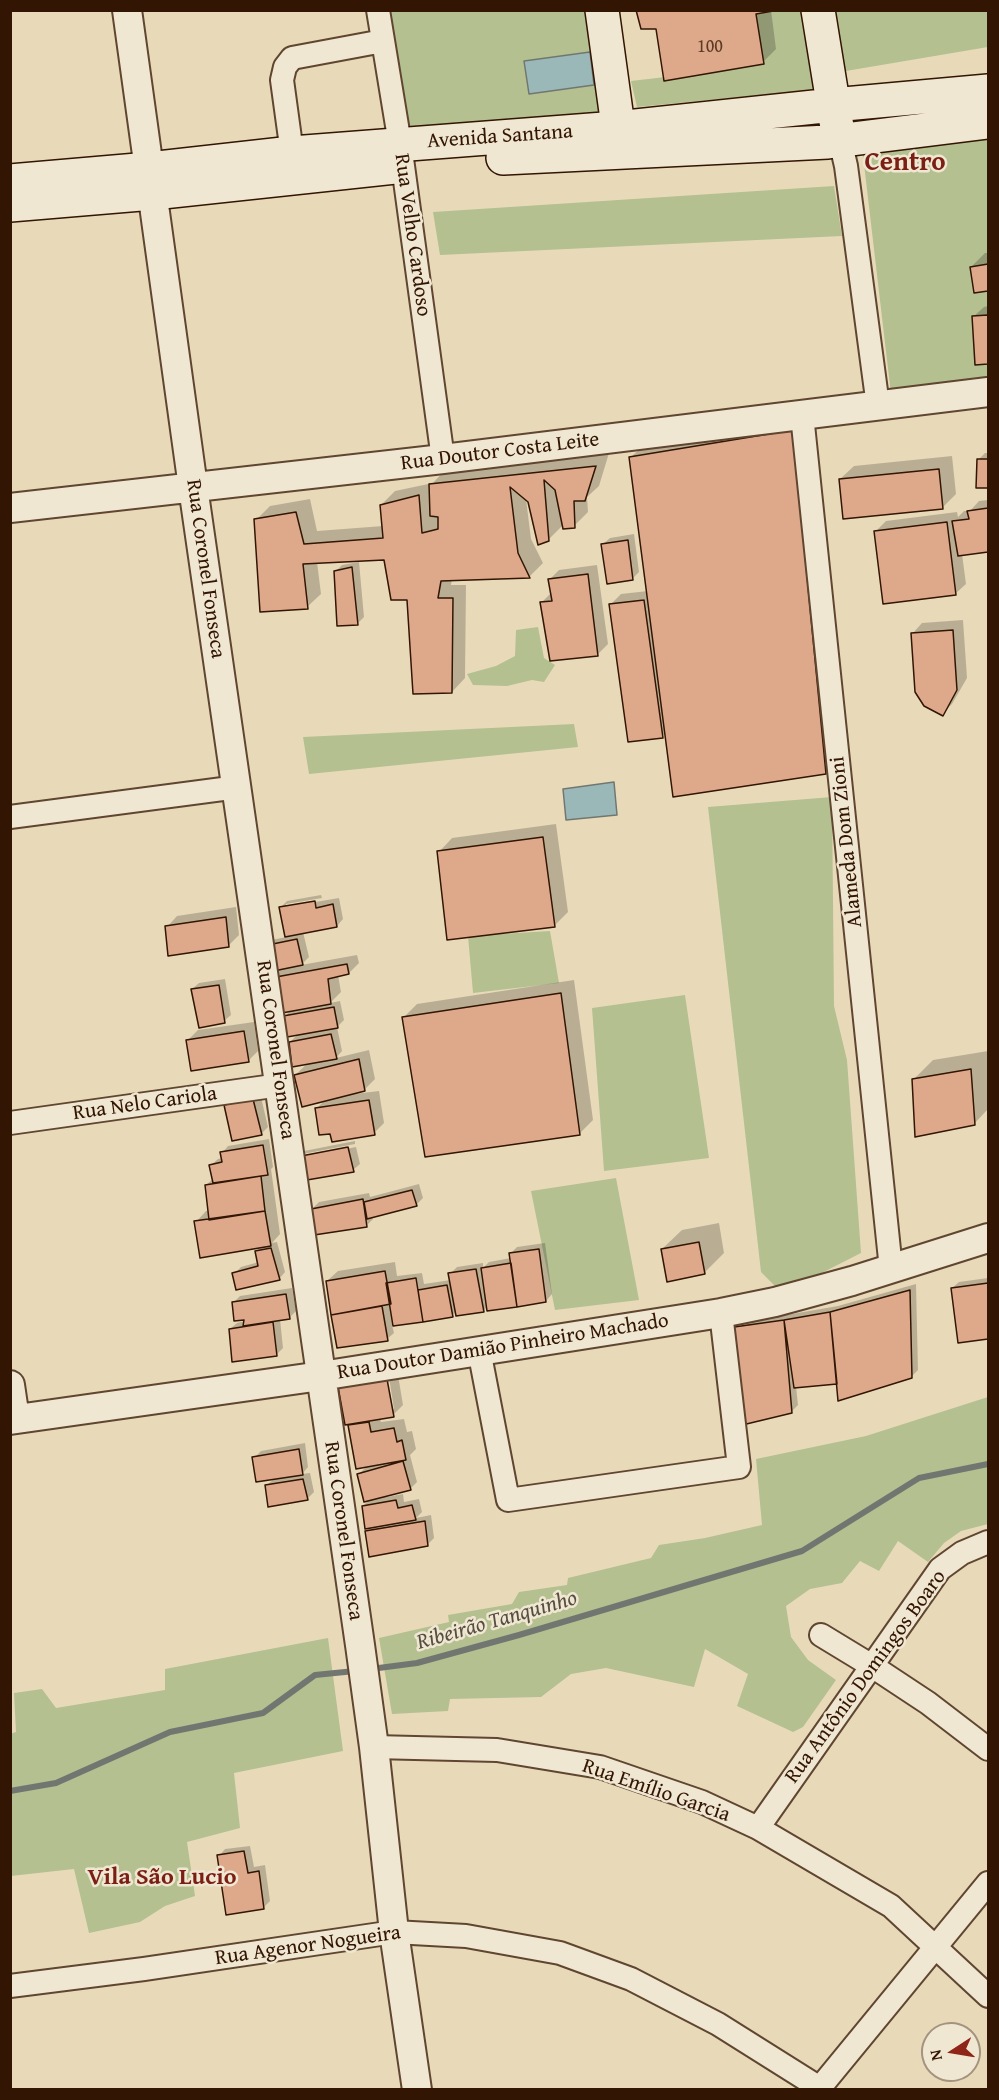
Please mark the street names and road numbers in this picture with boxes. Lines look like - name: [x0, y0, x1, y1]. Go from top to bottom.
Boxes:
- street label: Avenida Santana: [426, 119, 574, 155]
- street label: Rua Velho Cardoso: [388, 152, 436, 318]
- street label: Rua Doutor Costa Leite: [399, 427, 601, 477]
- street label: Rua Coronel Fonseca: [180, 478, 230, 660]
- street label: Alameda Dom Zioni: [825, 755, 869, 929]
- street label: Rua Coronel Fonseca: [250, 959, 300, 1141]
- street label: Rua Nelo Cariola: [71, 1081, 219, 1127]
- street label: Rua Doutor Damião Pinheiro Machado: [335, 1308, 671, 1386]
- street label: Rua Coronel Fonseca: [318, 1440, 368, 1622]
- street label: Rua Antônio Domingos Boaro: [780, 1565, 952, 1789]
- street label: Rua Emílio Garcia: [579, 1754, 733, 1828]
- street label: Rua Agenor Nogueira: [214, 1920, 402, 1972]

